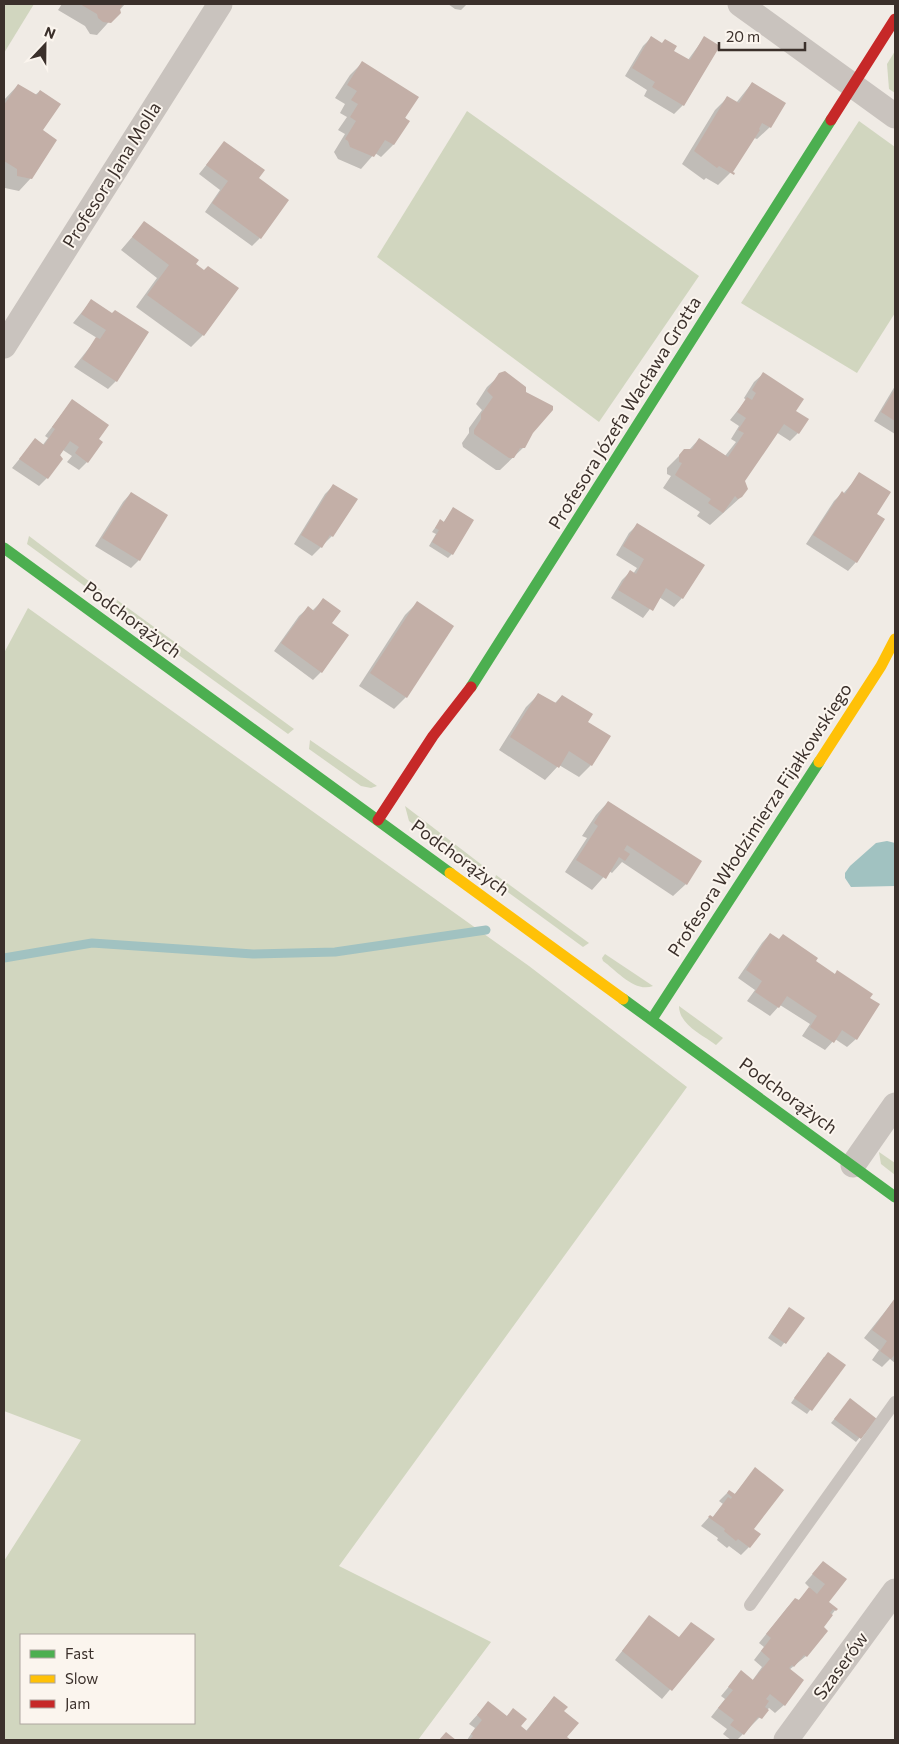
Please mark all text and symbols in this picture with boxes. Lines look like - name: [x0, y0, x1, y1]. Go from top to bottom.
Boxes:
- north arrow: [20, 20, 70, 70]
- scale bar: [719, 20, 805, 52]
- text: N: [42, 23, 58, 42]
- text: 20 m: [726, 27, 760, 45]
- street label: Profesora Jana Molla: [57, 97, 165, 252]
- street label: Profesora Józefa Wacława Grotta: [543, 292, 705, 533]
- street label: Podchorążych: [79, 576, 186, 662]
- street label: Profesora Włodzimierza Fijałkowskiego: [662, 679, 856, 960]
- street label: Podchorążych: [407, 814, 514, 900]
- street label: Podchorążych: [735, 1052, 842, 1138]
- street label: Szaserów: [808, 1627, 872, 1704]
- legend: [20, 1634, 195, 1724]
- text: Fast: [65, 1644, 94, 1662]
- text: Slow: [65, 1669, 98, 1687]
- text: Jam: [65, 1694, 90, 1712]

